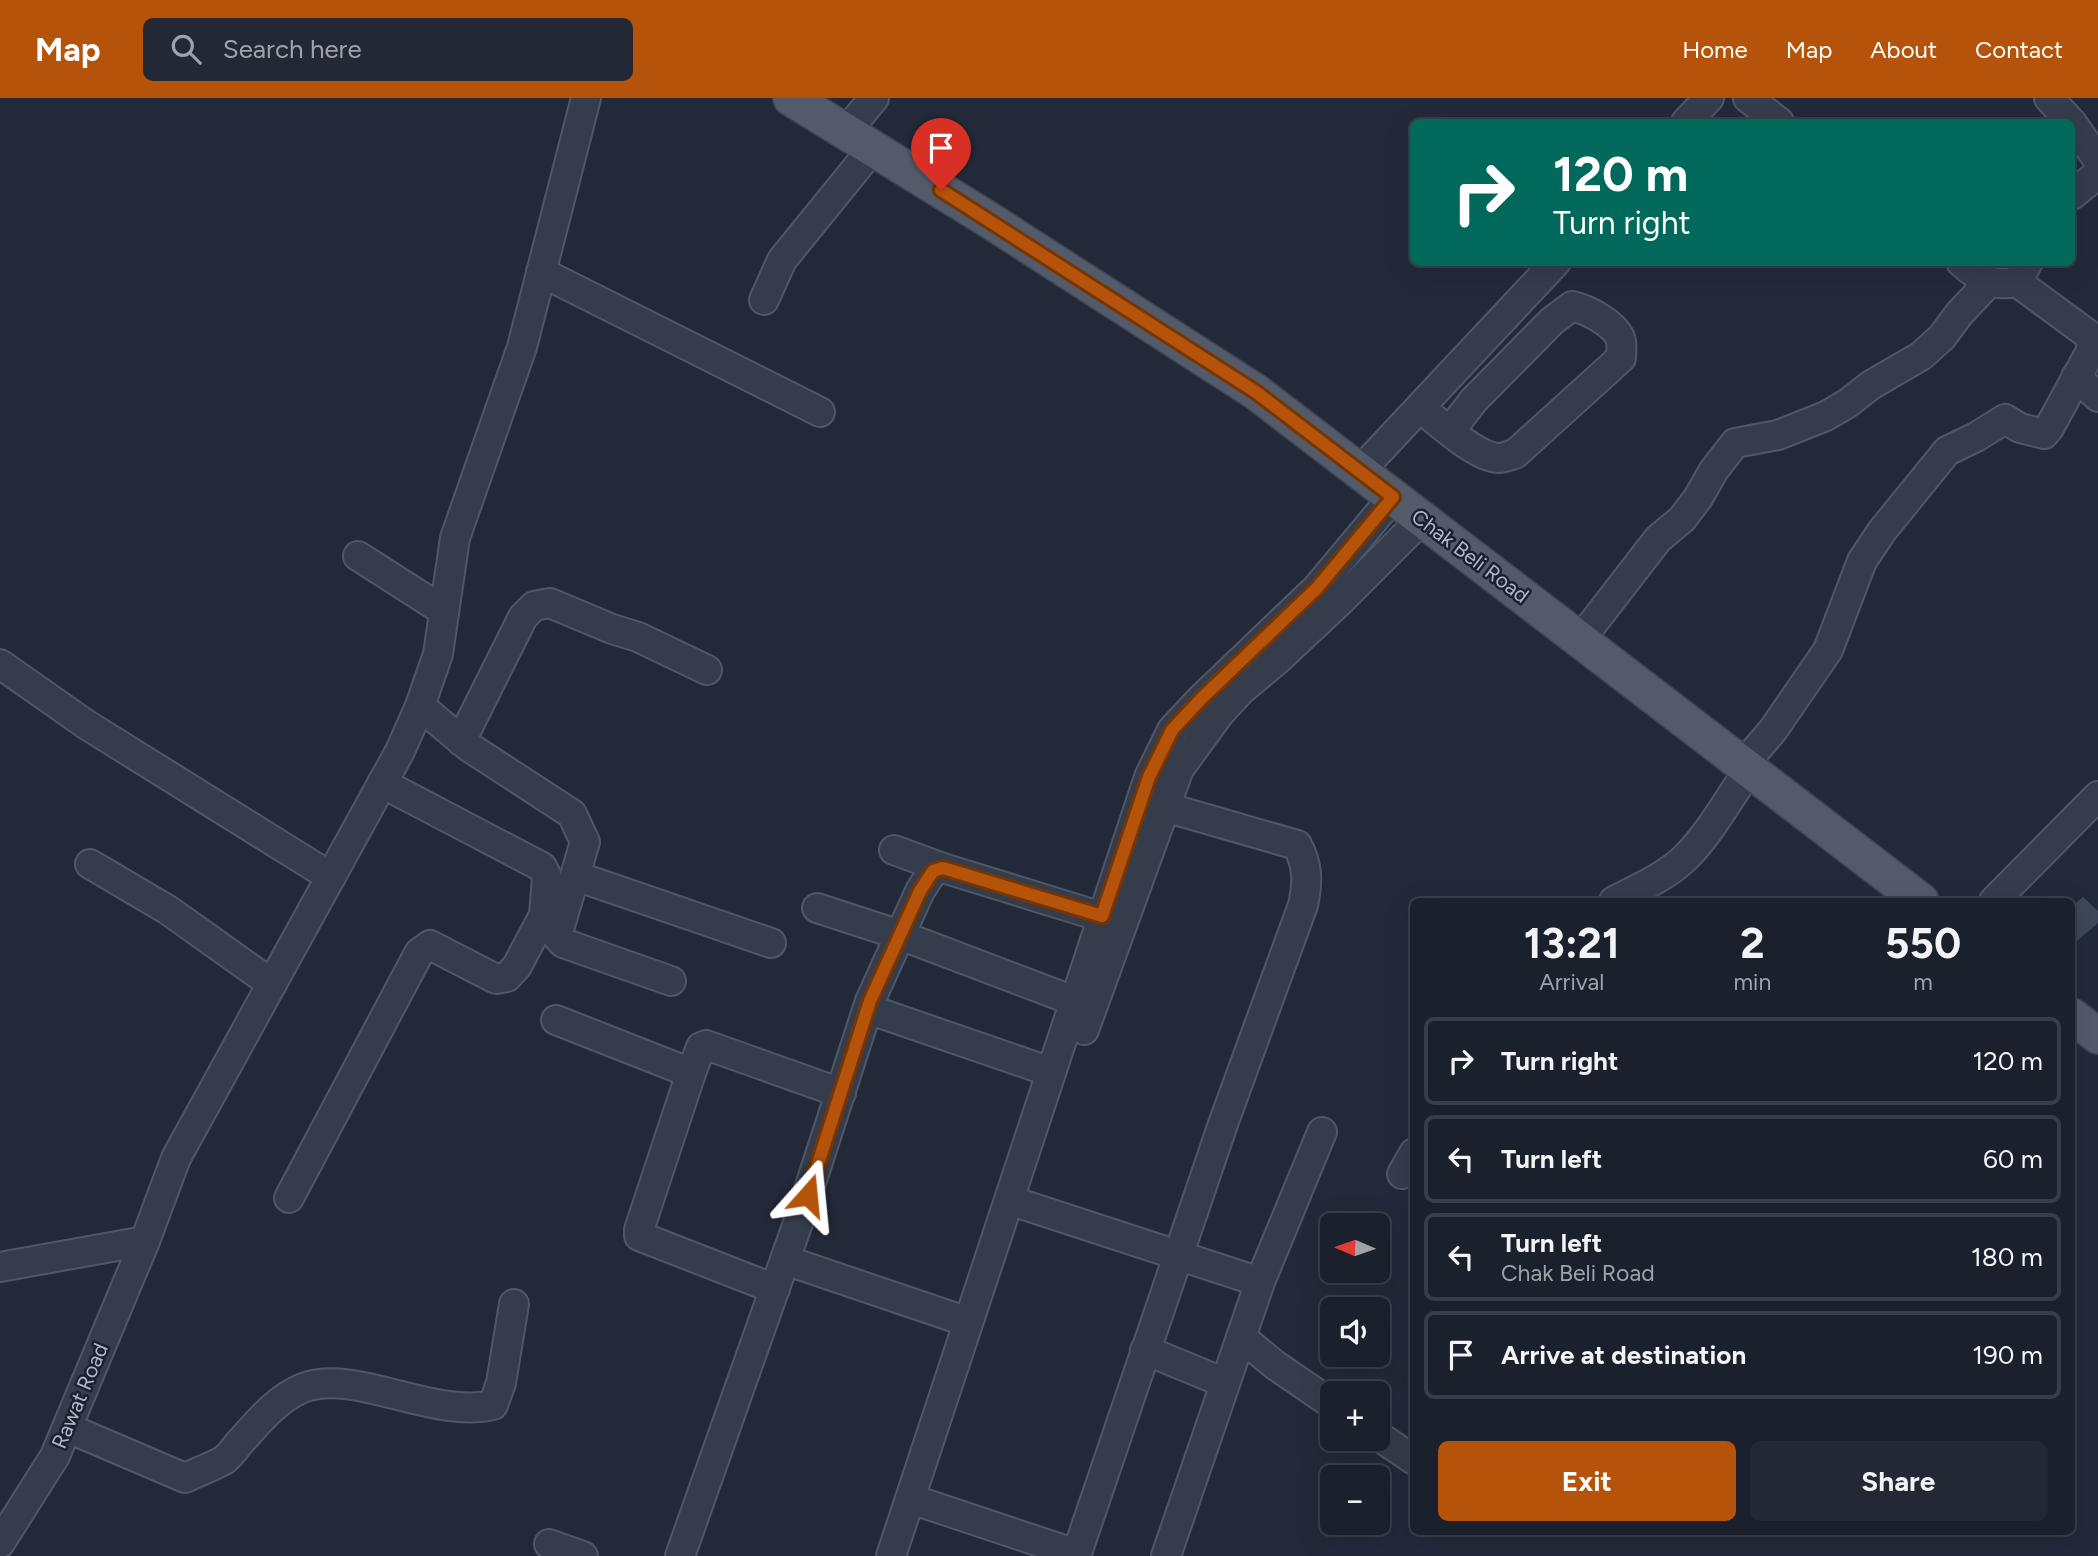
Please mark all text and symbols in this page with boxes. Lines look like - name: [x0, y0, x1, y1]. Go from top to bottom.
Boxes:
- search box: [143, 18, 633, 81]
- text: Map: [35, 30, 101, 69]
- icon: search: [167, 30, 205, 68]
- text: Search here: [223, 33, 362, 65]
- text: Home: [1682, 35, 1748, 64]
- text: Map: [1786, 35, 1832, 64]
- text: About: [1870, 35, 1937, 64]
- text: Contact: [1975, 35, 2063, 64]
- pin: [911, 118, 971, 190]
- icon: arrive: [922, 129, 960, 167]
- text: 120 m: [1553, 144, 1688, 203]
- icon: right: [1438, 147, 1529, 238]
- text: Turn right: [1553, 204, 1691, 242]
- street label: Chak Beli Road: [1407, 503, 1534, 608]
- text: 13:21: [1524, 918, 1620, 969]
- text: 2: [1740, 918, 1765, 969]
- text: 550: [1885, 918, 1961, 969]
- text: Arrival: [1539, 968, 1604, 996]
- text: min: [1733, 968, 1771, 996]
- text: m: [1913, 968, 1933, 996]
- icon: right: [1442, 1042, 1480, 1080]
- text: Turn right: [1501, 1045, 1618, 1077]
- text: 120 m: [1973, 1045, 2043, 1077]
- icon: left: [1442, 1140, 1480, 1178]
- text: Turn left: [1501, 1143, 1602, 1175]
- text: 60 m: [1983, 1143, 2043, 1175]
- position arrow: [771, 1158, 845, 1232]
- north arrow: [1320, 1213, 1390, 1283]
- map controls: [1320, 1213, 1390, 1535]
- text: Turn left: [1501, 1227, 1602, 1259]
- icon: left: [1442, 1238, 1480, 1276]
- text: 180 m: [1971, 1241, 2043, 1273]
- text: Chak Beli Road: [1501, 1259, 1655, 1287]
- button: sound: [1320, 1297, 1390, 1367]
- icon: arrive: [1442, 1336, 1480, 1374]
- street label: Rawat Road: [46, 1339, 113, 1452]
- text: Arrive at destination: [1501, 1339, 1746, 1371]
- text: 190 m: [1972, 1339, 2043, 1371]
- button: +: [1320, 1381, 1390, 1451]
- button: Exit: [1438, 1441, 1736, 1521]
- button: Share: [1750, 1441, 2047, 1521]
- button: −: [1320, 1465, 1390, 1535]

